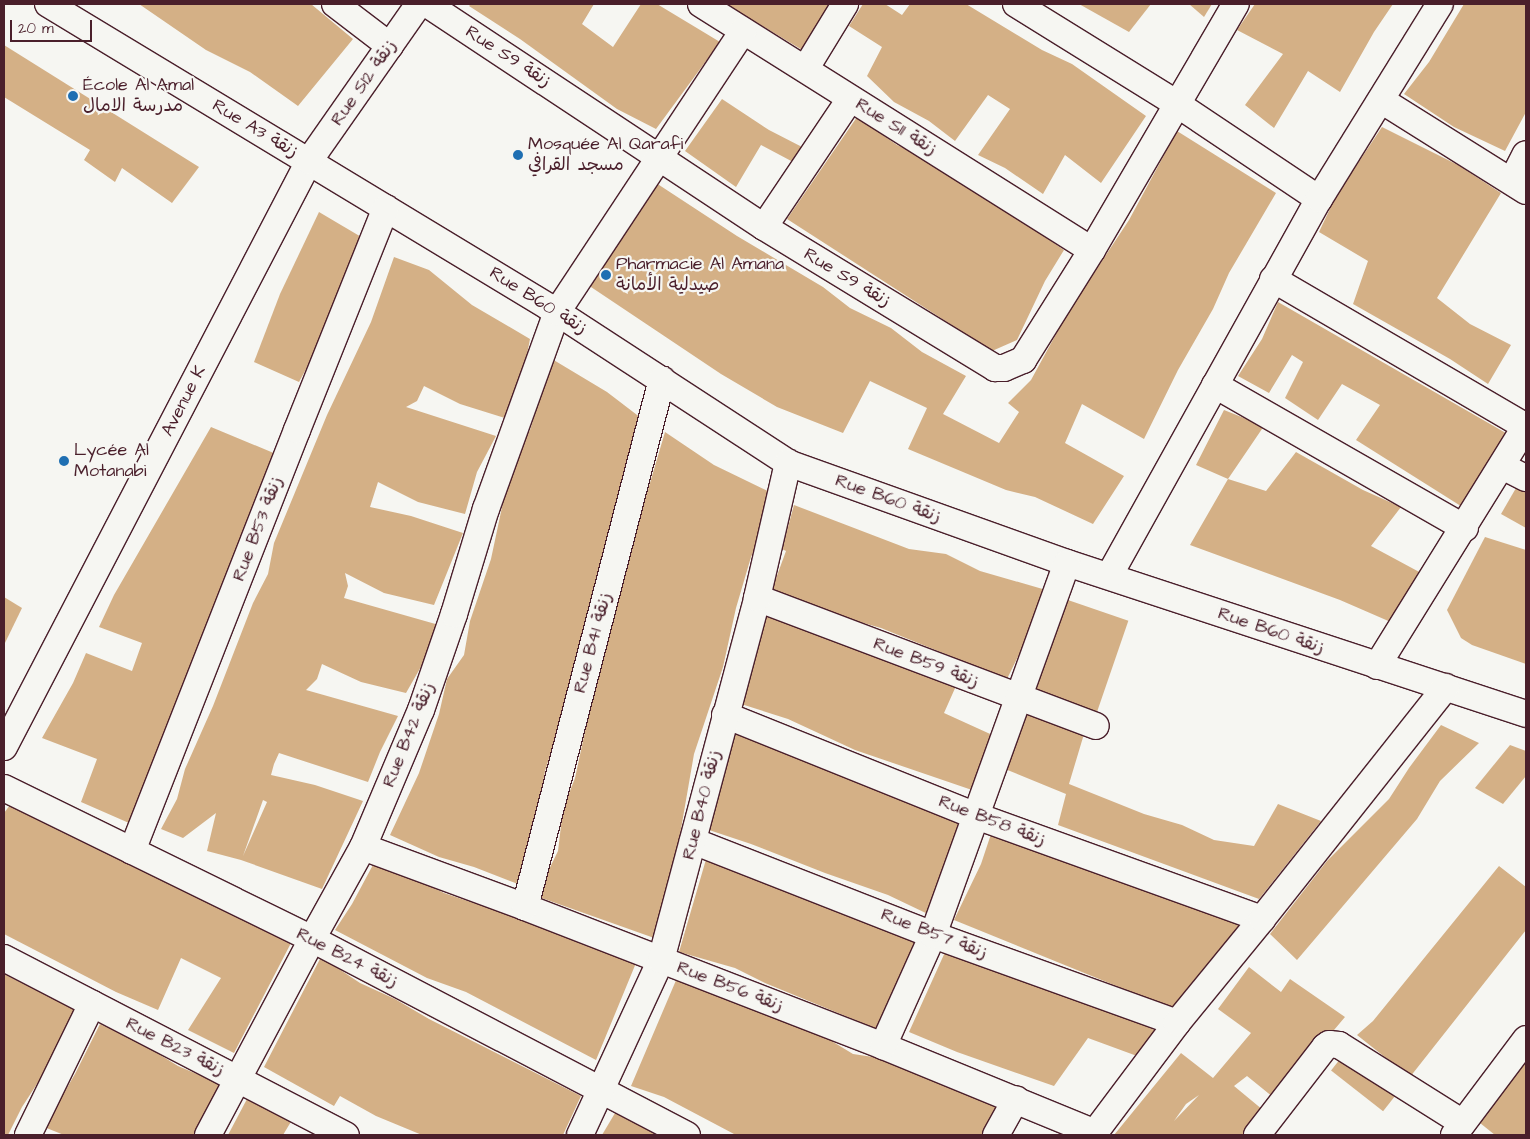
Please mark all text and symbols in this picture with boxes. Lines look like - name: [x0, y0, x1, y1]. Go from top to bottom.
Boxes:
- scale bar: [12, 10, 95, 42]
- text: 20 m: [18, 18, 54, 39]
- street label: Rue S9 زنقة: [461, 21, 555, 93]
- street label: Rue S12 زنقة: [327, 36, 401, 130]
- place label: École Al Amal مدرسة الامال: [83, 75, 194, 118]
- marker: École Al Amal مدرسة الامال: [67, 90, 79, 102]
- street label: Rue S11 زنقة: [851, 94, 941, 160]
- street label: Rue A3 زنقة: [208, 95, 302, 163]
- place label: Mosquée Al Qarafi مسجد القرافي: [528, 134, 683, 176]
- marker: Mosquée Al Qarafi مسجد القرافي: [512, 149, 524, 161]
- street label: Rue S9 زنقة: [800, 244, 894, 312]
- place label: Pharmacie Al Amana صيدلية الأمانة: [616, 254, 784, 296]
- street label: Rue B60 زنقة: [485, 262, 591, 340]
- marker: Pharmacie Al Amana صيدلية الأمانة: [600, 269, 612, 281]
- street label: Avenue K: [157, 362, 211, 440]
- place label: Lycée Al Motanabi: [74, 440, 149, 482]
- marker: Lycée Al Motanabi: [58, 455, 70, 467]
- street label: Rue B60 زنقة: [832, 470, 944, 528]
- street label: Rue B53 زنقة: [228, 474, 288, 584]
- street label: Rue B41 زنقة: [569, 590, 617, 696]
- street label: Rue B60 زنقة: [1215, 603, 1327, 659]
- street label: Rue B59 زنقة: [870, 633, 982, 693]
- street label: Rue B42 زنقة: [378, 680, 440, 790]
- street label: Rue B40 زنقة: [678, 748, 726, 862]
- street label: Rue B58 زنقة: [935, 791, 1049, 851]
- street label: Rue B57 زنقة: [878, 904, 990, 964]
- street label: Rue B24 زنقة: [293, 923, 401, 993]
- street label: Rue B56 زنقة: [674, 957, 786, 1017]
- street label: Rue B23 زنقة: [122, 1013, 228, 1081]

